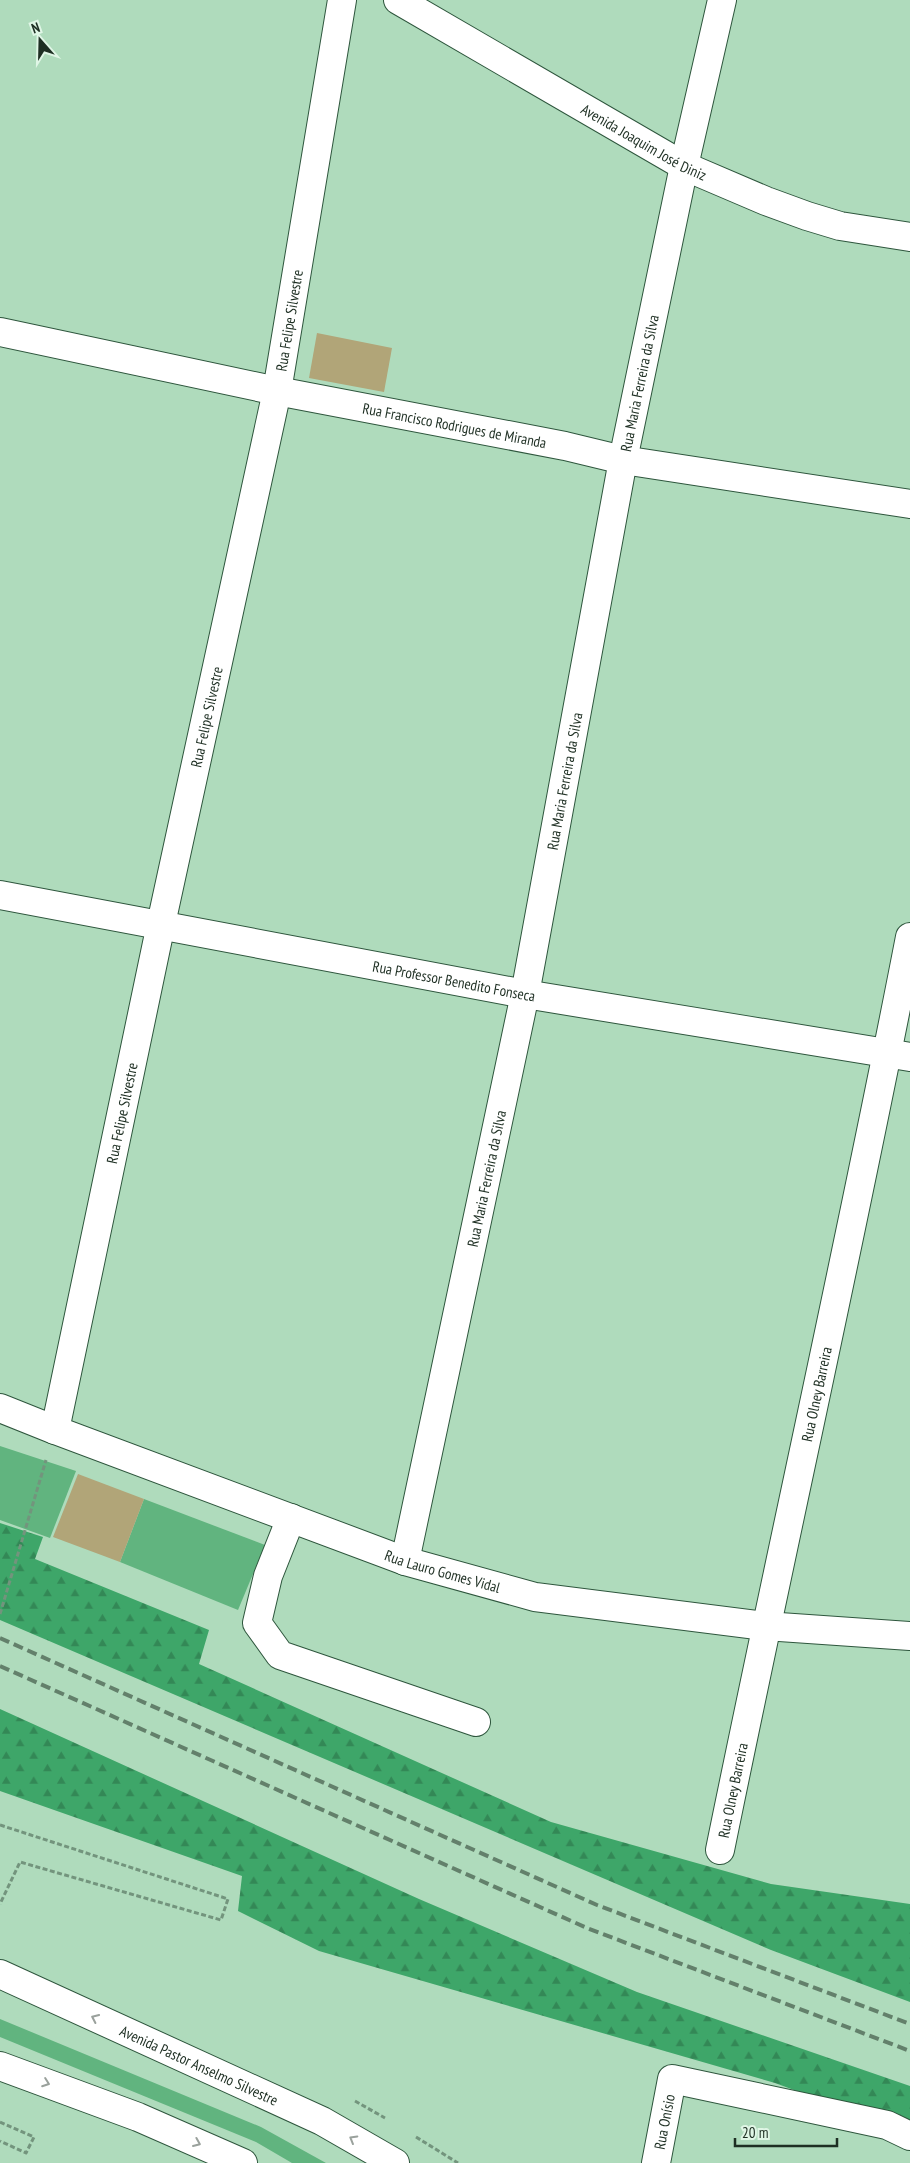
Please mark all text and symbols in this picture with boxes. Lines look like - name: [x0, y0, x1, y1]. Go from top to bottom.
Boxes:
- north arrow: [15, 15, 65, 65]
- text: N: [29, 18, 42, 38]
- street label: Avenida Joaquim José Diniz: [578, 99, 709, 184]
- street label: Rua Felipe Silvestre: [271, 268, 307, 373]
- street label: Rua Maria Ferreira da Silva: [616, 313, 662, 453]
- street label: Rua Francisco Rodrigues de Miranda: [361, 398, 548, 452]
- street label: Rua Felipe Silvestre: [186, 665, 226, 769]
- street label: Rua Maria Ferreira da Silva: [542, 711, 586, 851]
- street label: Rua Professor Benedito Fonseca: [371, 956, 537, 1005]
- street label: Rua Felipe Silvestre: [102, 1061, 141, 1165]
- street label: Rua Maria Ferreira da Silva: [462, 1108, 510, 1249]
- street label: Rua Olney Barreira: [797, 1345, 835, 1443]
- street label: Rua Lauro Gomes Vidal: [382, 1545, 503, 1597]
- street label: Rua Olney Barreira: [713, 1741, 751, 1839]
- one-way arrow: [91, 2013, 100, 2024]
- street label: Avenida Pastor Anselmo Silvestre: [117, 2021, 281, 2109]
- one-way arrow: [41, 2077, 50, 2087]
- street label: Rua Onísio: [649, 2093, 678, 2151]
- scale bar: [735, 2116, 838, 2148]
- text: 20 m: [742, 2123, 768, 2142]
- one-way arrow: [349, 2135, 358, 2145]
- one-way arrow: [192, 2136, 201, 2147]

